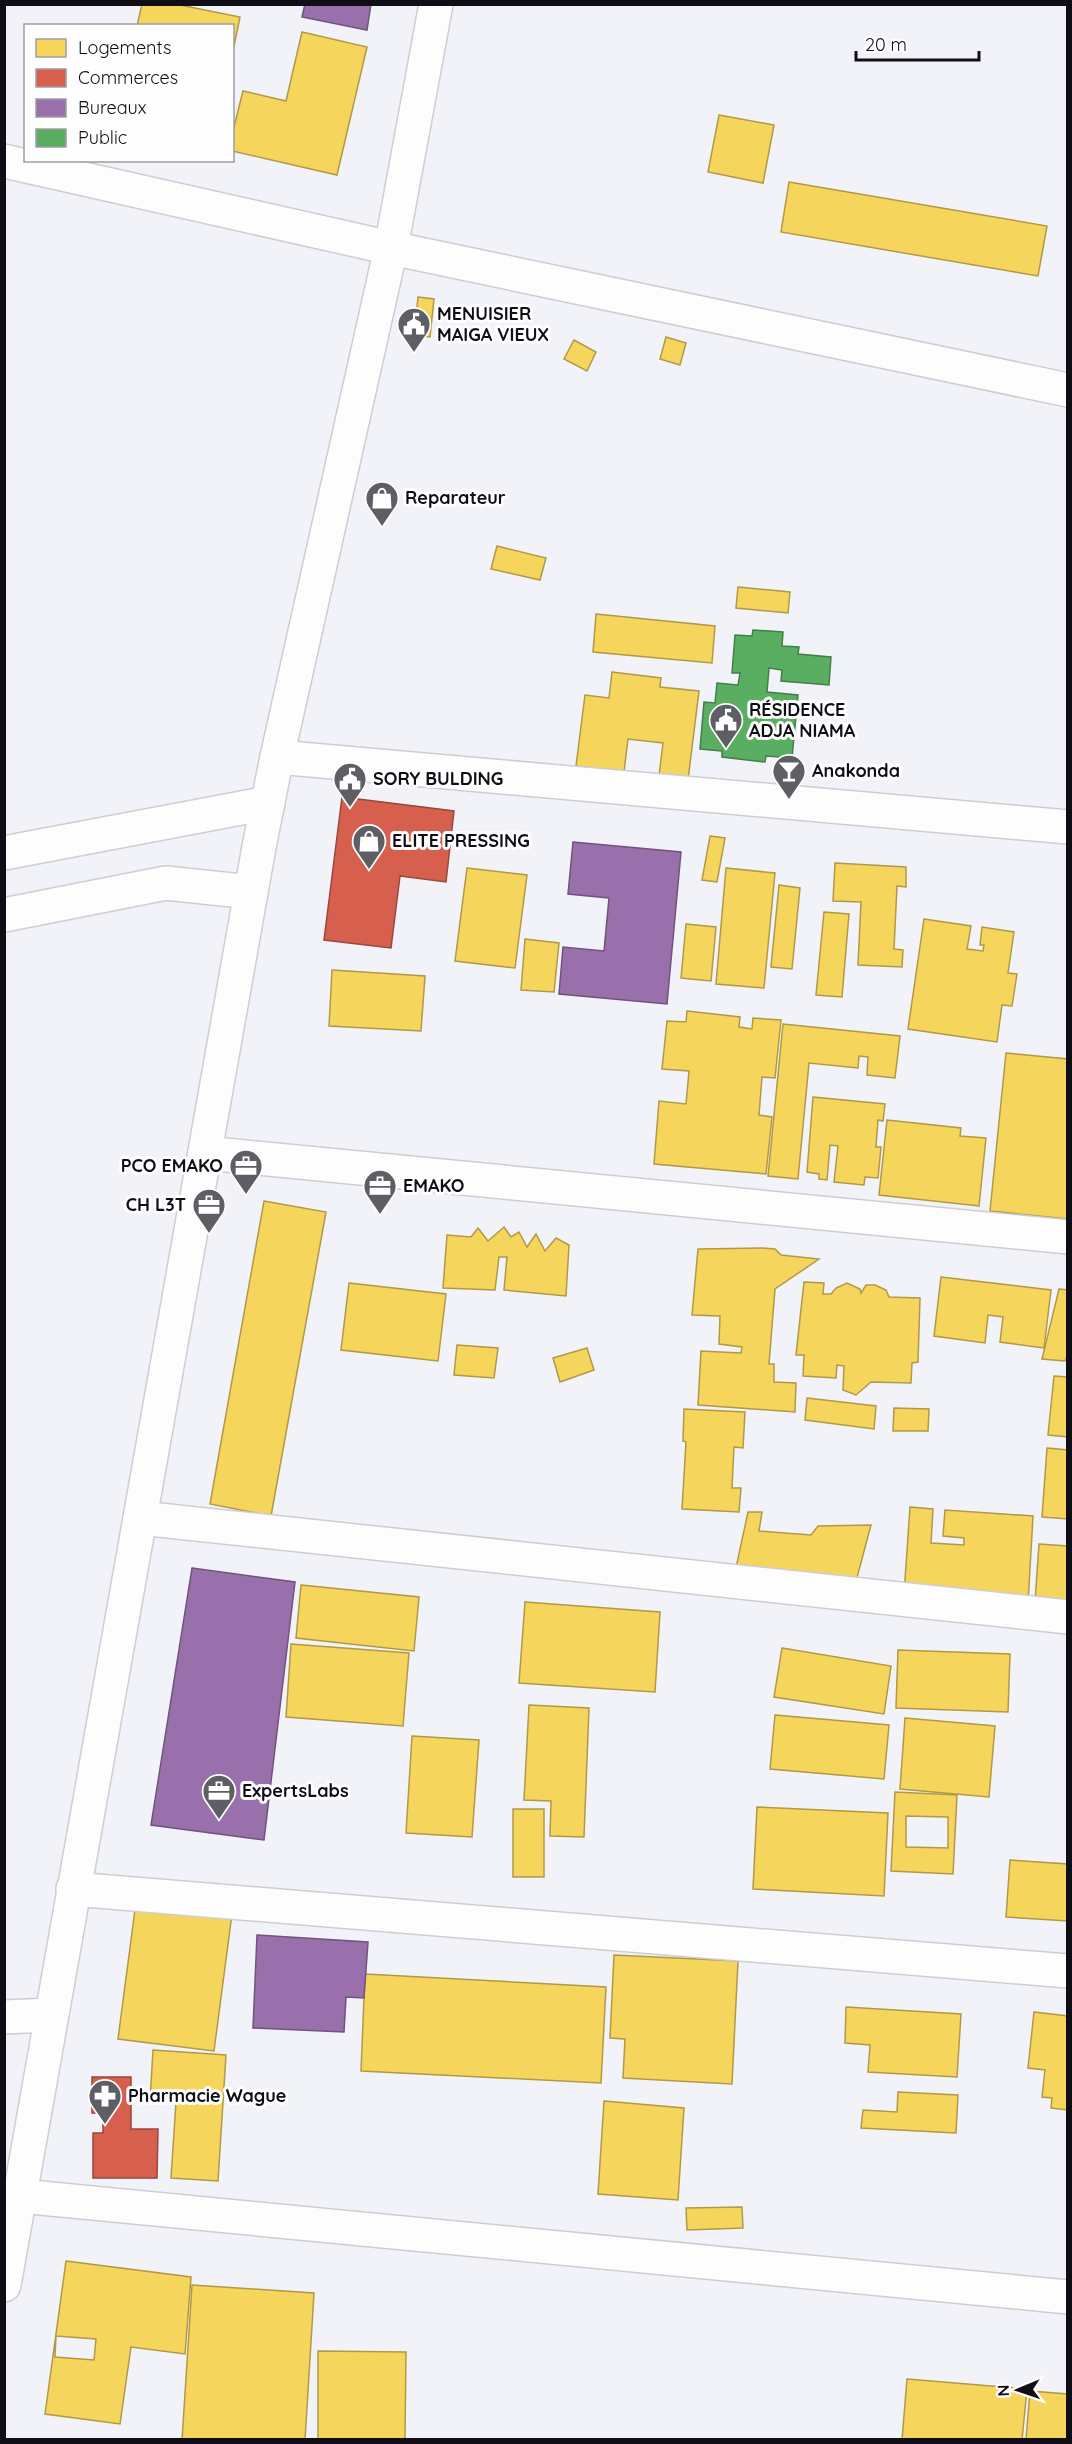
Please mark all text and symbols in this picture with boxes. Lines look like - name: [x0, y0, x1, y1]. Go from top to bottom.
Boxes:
- legend: [24, 24, 234, 162]
- scale bar: [856, 24, 979, 62]
- text: 20 m: [865, 33, 907, 56]
- text: Logements: [78, 36, 171, 59]
- text: Commerces: [78, 66, 178, 89]
- text: Bureaux: [78, 96, 147, 119]
- text: Public: [78, 126, 127, 149]
- place label: MENUISIER MAIGA VIEUX: [437, 302, 549, 346]
- public building icon: MENUISIER MAIGA VIEUX: [396, 306, 432, 353]
- shop icon: Reparateur: [364, 480, 400, 527]
- place label: Reparateur: [405, 486, 506, 509]
- place label: RÉSIDENCE ADJA NIAMA: [749, 698, 856, 742]
- public building icon: RÉSIDENCE ADJA NIAMA: [708, 702, 744, 749]
- bar icon: Anakonda: [771, 753, 807, 800]
- place label: Anakonda: [812, 759, 900, 782]
- public building icon: SORY BULDING: [332, 761, 368, 808]
- place label: SORY BULDING: [373, 767, 503, 790]
- shop icon: ELITE PRESSING: [351, 823, 387, 870]
- place label: ELITE PRESSING: [392, 829, 530, 852]
- office icon: PCO EMAKO: [228, 1148, 264, 1195]
- place label: PCO EMAKO: [121, 1154, 223, 1177]
- office icon: EMAKO: [362, 1168, 398, 1215]
- place label: EMAKO: [403, 1174, 464, 1197]
- office icon: CH L3T: [191, 1187, 227, 1234]
- place label: CH L3T: [126, 1193, 186, 1216]
- office icon: ExpertsLabs: [201, 1773, 237, 1820]
- place label: ExpertsLabs: [242, 1779, 349, 1802]
- pharmacy icon: Pharmacie Wague: [87, 2078, 123, 2125]
- place label: Pharmacie Wague: [128, 2084, 286, 2107]
- north arrow: [988, 2360, 1048, 2420]
- text: N: [993, 2384, 1013, 2397]

